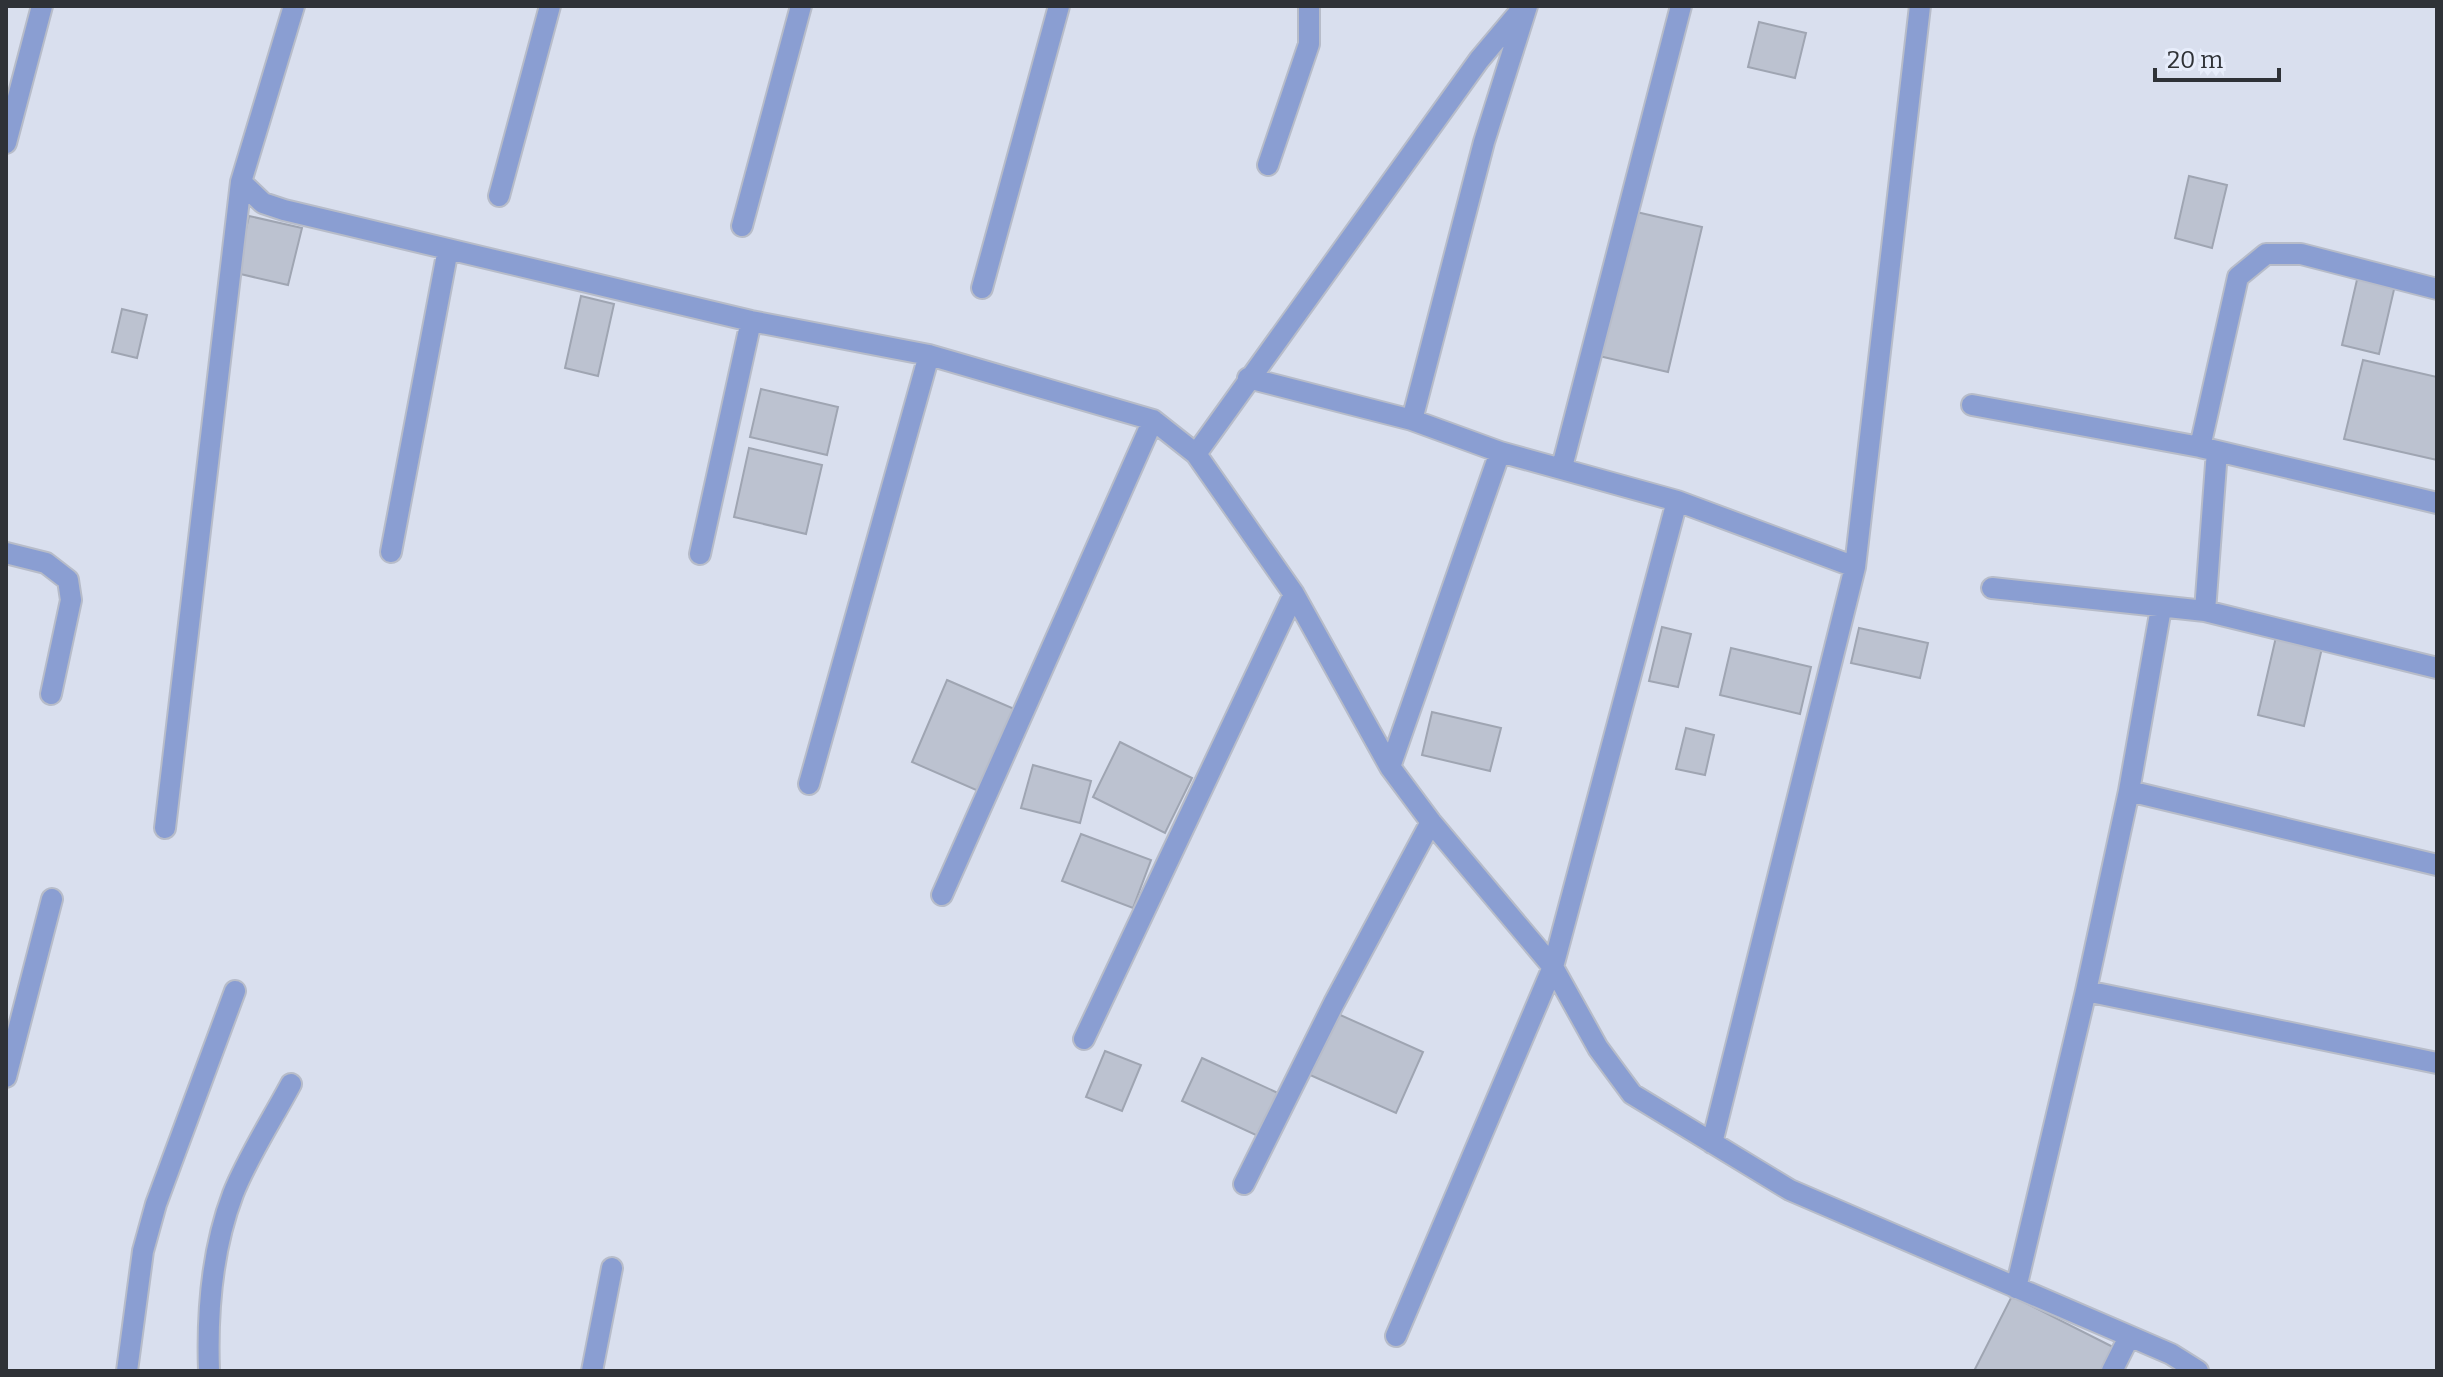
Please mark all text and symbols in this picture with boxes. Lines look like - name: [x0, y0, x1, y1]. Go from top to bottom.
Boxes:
- scale bar: [2155, 32, 2279, 82]
- text: 20 m: [2167, 46, 2223, 74]

